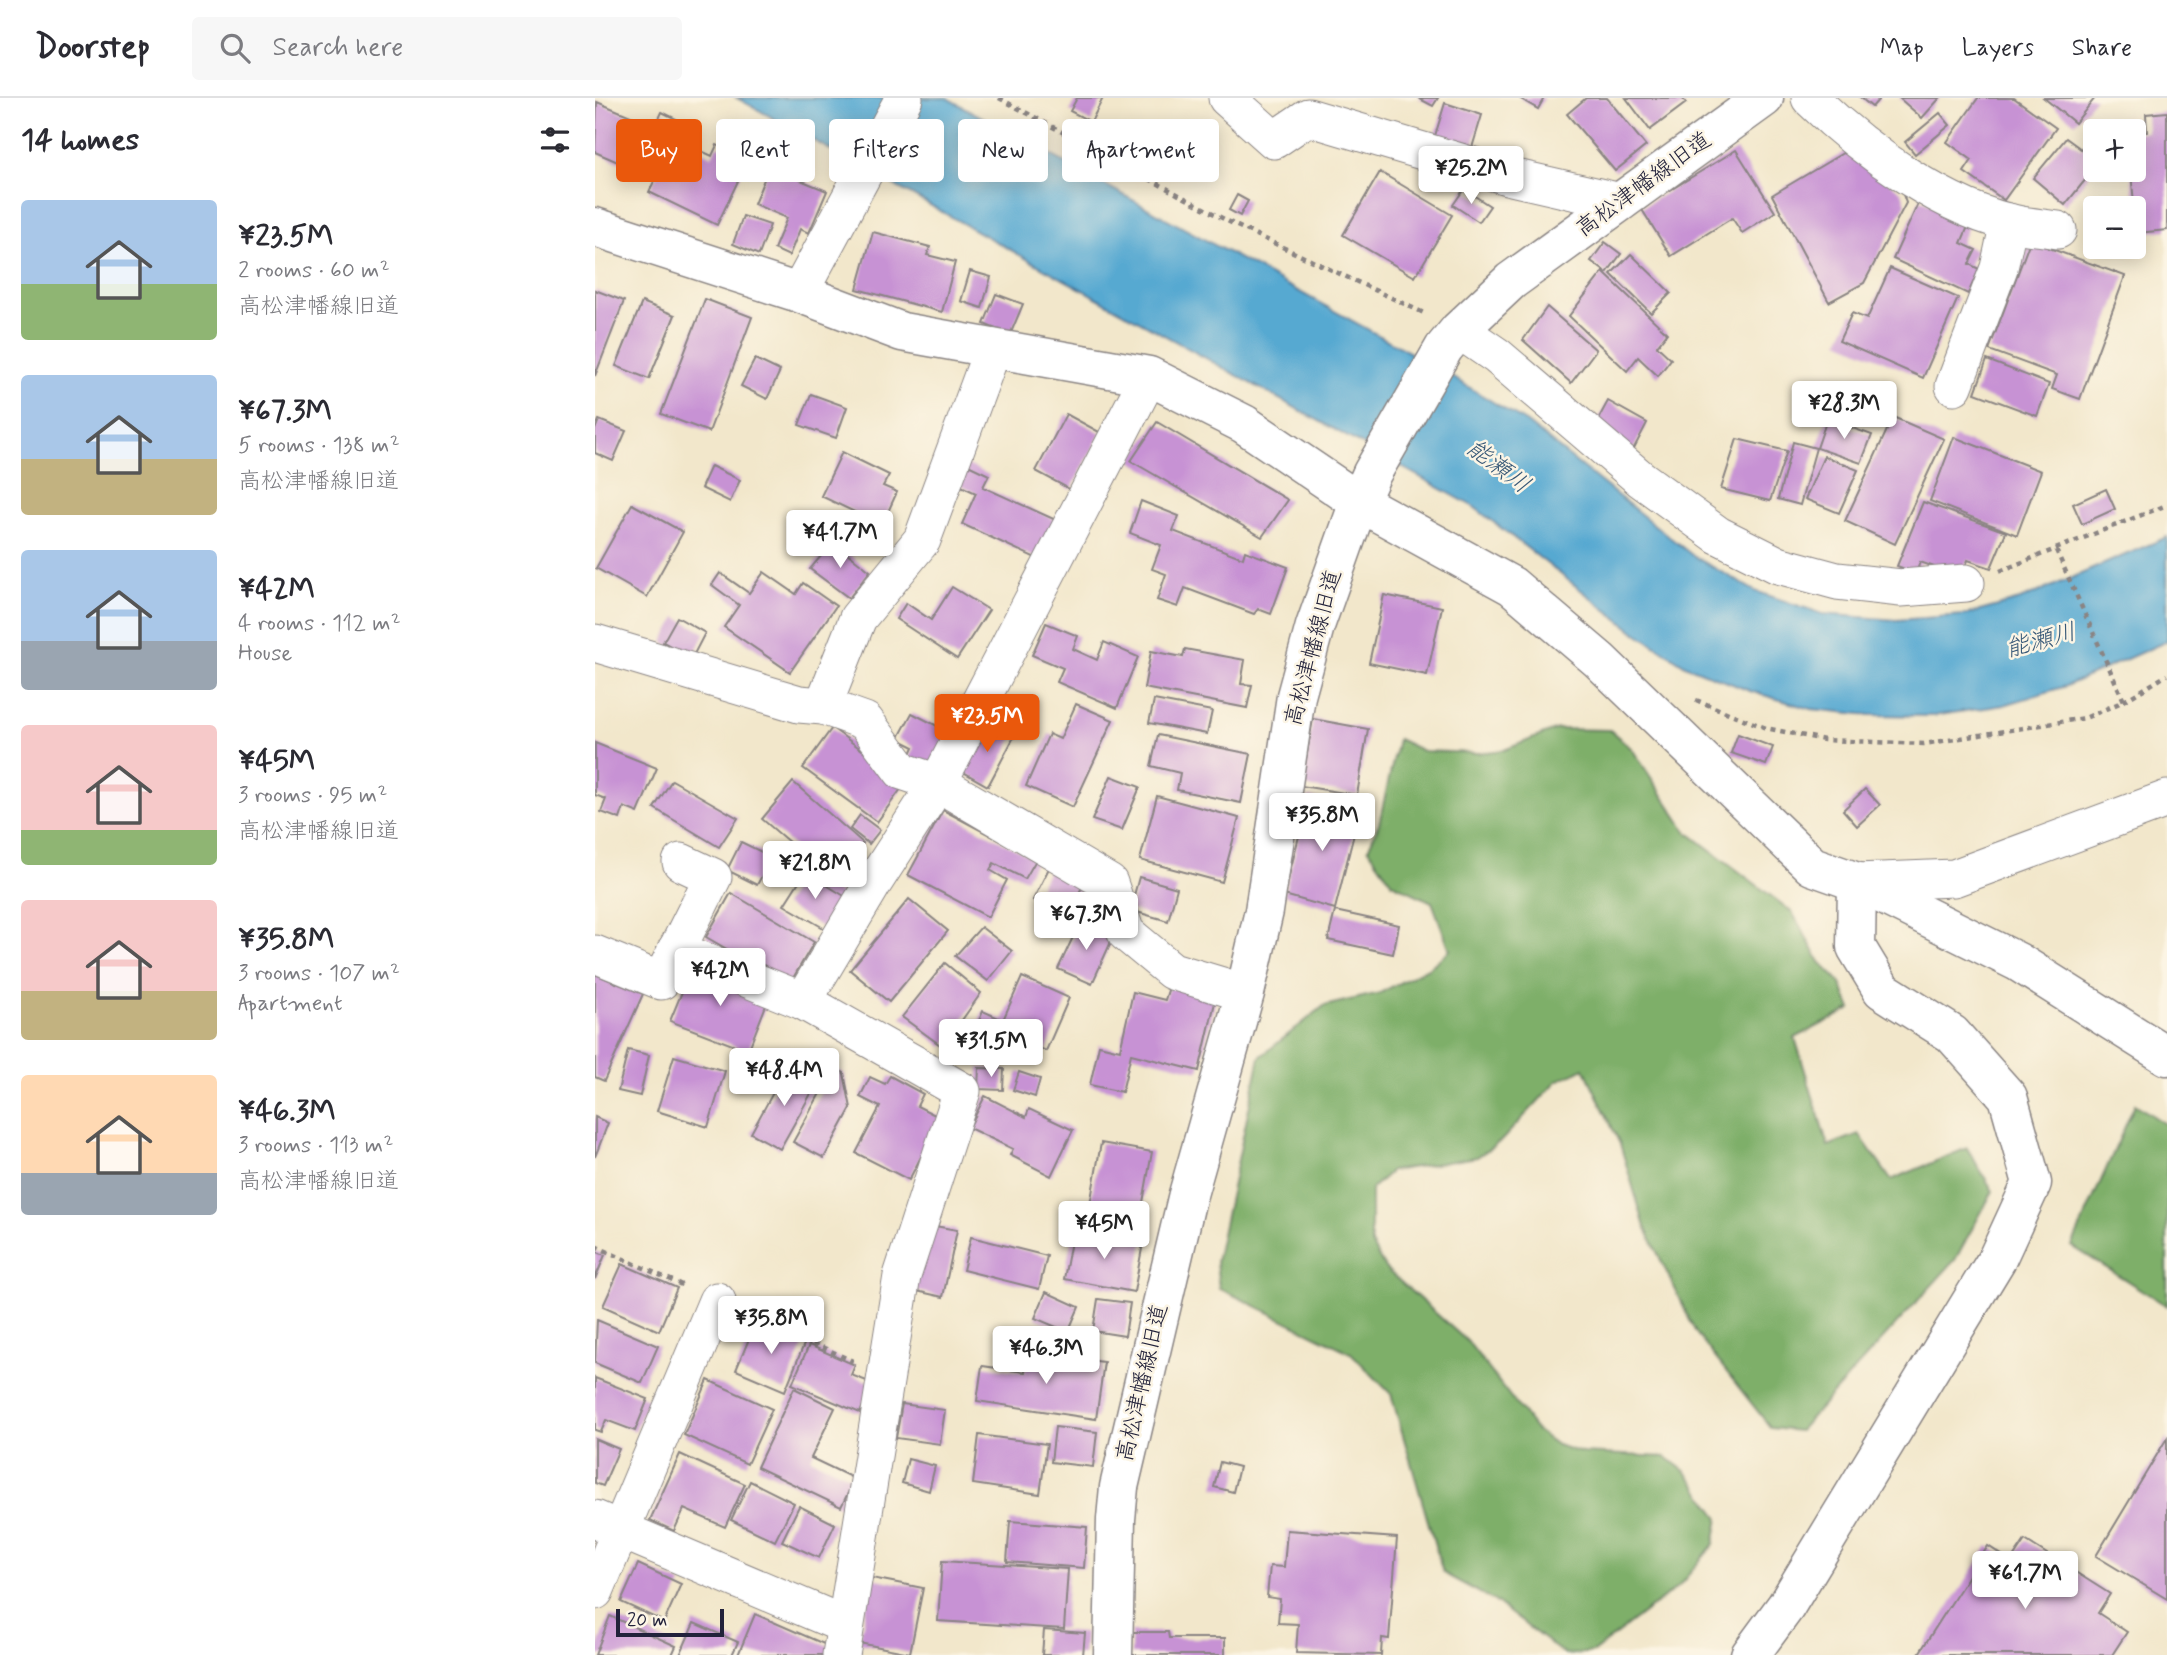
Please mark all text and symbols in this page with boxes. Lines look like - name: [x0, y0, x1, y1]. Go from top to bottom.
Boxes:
- search box: [192, 17, 682, 80]
- text: Doorstep: [35, 26, 150, 70]
- icon: search: [216, 29, 254, 67]
- text: Search here: [272, 31, 403, 65]
- text: Map: [1880, 33, 1924, 64]
- text: Layers: [1962, 33, 2034, 64]
- text: Share: [2072, 33, 2132, 64]
- chip: Buy: [616, 119, 702, 182]
- chip: Rent: [716, 119, 815, 182]
- chip: Filters: [829, 119, 944, 182]
- chip: New: [958, 119, 1048, 182]
- chip: Apartment: [1062, 119, 1219, 182]
- map controls: [2083, 119, 2146, 259]
- button: +: [2083, 119, 2146, 182]
- text: 14 homes: [21, 121, 139, 160]
- icon: filters: [536, 121, 574, 159]
- street label: 高松津幡線旧道: [1570, 126, 1718, 244]
- pin: ¥25.2M: [1414, 146, 1528, 206]
- text: ¥25.2M: [1434, 154, 1508, 184]
- button: −: [2083, 196, 2146, 259]
- text: ¥23.5M: [238, 217, 333, 256]
- icon: home: [77, 228, 161, 312]
- text: 2 rooms · 60 m²: [238, 256, 390, 286]
- text: 高松津幡線旧道: [238, 292, 399, 322]
- pin: ¥28.3M: [1787, 382, 1901, 441]
- text: ¥28.3M: [1808, 389, 1880, 419]
- text: ¥67.3M: [238, 392, 332, 431]
- icon: home: [77, 403, 161, 487]
- text: 5 rooms · 138 m²: [238, 431, 400, 461]
- water label: 能瀬川: [1460, 433, 1536, 501]
- text: 高松津幡線旧道: [238, 467, 399, 497]
- pin: ¥41.7M: [783, 510, 897, 570]
- text: ¥41.7M: [802, 518, 878, 548]
- street label: 高松津幡線旧道: [1279, 566, 1349, 730]
- text: ¥42M: [238, 570, 315, 609]
- icon: home: [77, 578, 161, 662]
- text: 4 rooms · 112 m²: [238, 609, 401, 639]
- water label: 能瀬川: [2002, 617, 2080, 665]
- text: House: [238, 639, 292, 669]
- pin: ¥23.5M: [930, 694, 1044, 754]
- text: ¥23.5M: [950, 702, 1024, 732]
- text: ¥45M: [238, 742, 315, 781]
- icon: home: [77, 753, 161, 837]
- text: 3 rooms · 95 m²: [238, 781, 387, 811]
- pin: ¥35.8M: [1265, 794, 1379, 853]
- text: ¥35.8M: [1285, 801, 1359, 831]
- text: 高松津幡線旧道: [238, 817, 399, 847]
- pin: ¥21.8M: [758, 842, 872, 901]
- text: ¥21.8M: [779, 849, 851, 879]
- pin: ¥67.3M: [1029, 892, 1143, 952]
- text: ¥67.3M: [1050, 900, 1122, 930]
- text: ¥35.8M: [238, 920, 334, 959]
- icon: home: [77, 928, 161, 1012]
- pin: ¥42M: [679, 948, 761, 1008]
- text: ¥42M: [691, 956, 749, 986]
- text: 3 rooms · 107 m²: [238, 959, 400, 989]
- text: Apartment: [238, 989, 343, 1019]
- pin: ¥31.5M: [934, 1020, 1048, 1079]
- text: ¥31.5M: [955, 1027, 1027, 1057]
- pin: ¥48.4M: [727, 1048, 841, 1108]
- text: ¥48.4M: [745, 1056, 823, 1086]
- text: ¥46.3M: [238, 1092, 335, 1131]
- icon: home: [77, 1103, 161, 1187]
- text: 3 rooms · 113 m²: [238, 1131, 393, 1161]
- text: 高松津幡線旧道: [238, 1167, 399, 1197]
- pin: ¥45M: [1063, 1202, 1145, 1261]
- text: ¥45M: [1074, 1209, 1134, 1239]
- pin: ¥35.8M: [714, 1296, 828, 1356]
- street label: 高松津幡線旧道: [1110, 1301, 1176, 1465]
- text: ¥35.8M: [734, 1304, 808, 1334]
- pin: ¥46.3M: [989, 1326, 1103, 1386]
- text: ¥46.3M: [1009, 1334, 1083, 1364]
- pin: ¥61.7M: [1968, 1552, 2082, 1611]
- text: ¥61.7M: [1988, 1559, 2062, 1589]
- scale bar: [616, 1606, 725, 1638]
- text: 20 m: [627, 1608, 667, 1633]

